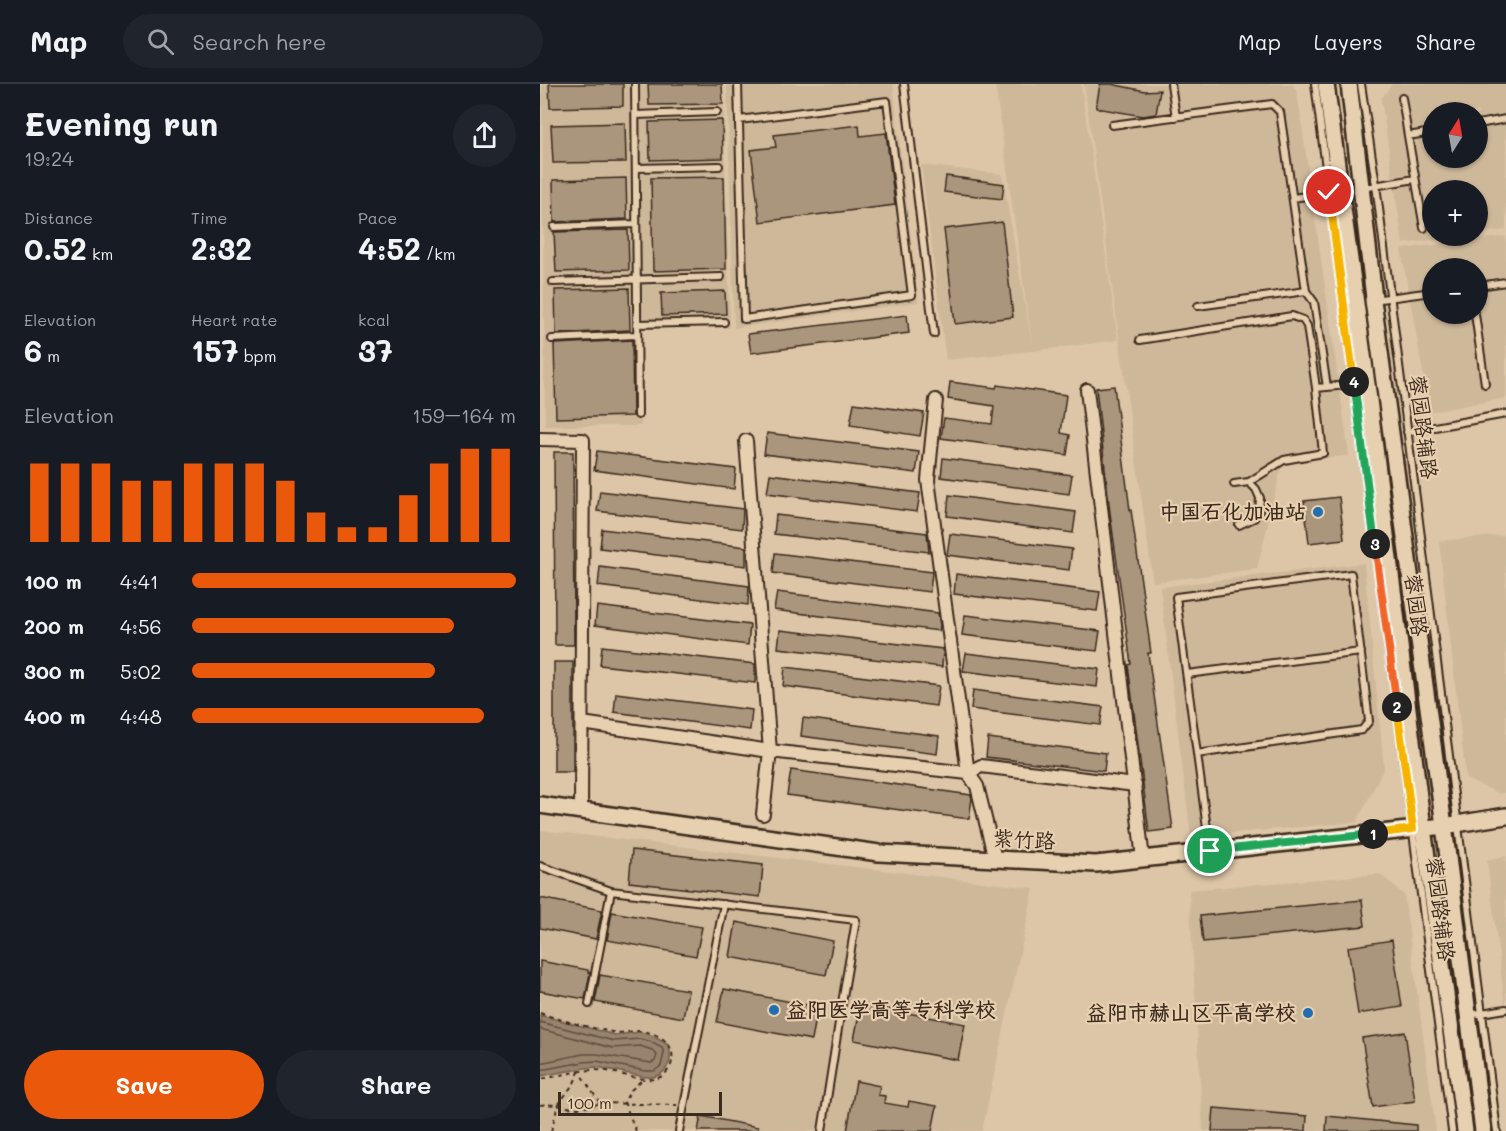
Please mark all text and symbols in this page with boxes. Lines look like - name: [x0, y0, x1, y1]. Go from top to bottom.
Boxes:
- search box: [123, 14, 543, 68]
- text: Map: [30, 23, 87, 59]
- icon: search: [144, 25, 177, 58]
- text: Search here: [192, 27, 326, 56]
- text: Map: [1238, 28, 1281, 55]
- text: Layers: [1314, 28, 1383, 55]
- text: Share: [1416, 28, 1476, 55]
- text: Evening run: [24, 101, 218, 144]
- north arrow: [1422, 102, 1488, 168]
- map controls: [1422, 102, 1488, 324]
- button: share: [453, 104, 516, 167]
- text: 19:24: [24, 145, 74, 171]
- pin: [1303, 166, 1354, 217]
- icon: check: [1312, 175, 1345, 208]
- button: +: [1422, 180, 1488, 246]
- text: Distance: [24, 207, 93, 228]
- text: Time: [191, 207, 227, 228]
- text: Pace: [358, 207, 397, 228]
- text: 0.52: [24, 228, 87, 268]
- text: 2:32: [191, 228, 252, 268]
- text: 4:52: [358, 228, 421, 268]
- text: km: [87, 243, 113, 264]
- text: /km: [421, 243, 456, 264]
- button: −: [1422, 258, 1488, 324]
- text: Elevation: [24, 309, 96, 330]
- text: Heart rate: [191, 309, 277, 330]
- text: kcal: [358, 309, 390, 330]
- text: 6: [24, 330, 42, 370]
- text: 157: [191, 330, 239, 370]
- text: 37: [358, 330, 393, 370]
- text: m: [42, 345, 60, 366]
- text: bpm: [239, 345, 276, 366]
- pin: 4: [1339, 367, 1369, 397]
- text: 4: [1349, 371, 1359, 392]
- street label: 蓉园路辅路: [1405, 373, 1444, 481]
- text: Elevation: [24, 402, 114, 428]
- text: 159–164 m: [412, 402, 516, 428]
- place label: 中国石化加油站: [1159, 497, 1306, 524]
- marker: 中国石化加油站: [1311, 505, 1325, 519]
- pin: 3: [1360, 529, 1390, 559]
- text: 3: [1370, 533, 1380, 554]
- text: 100 m: [24, 568, 82, 594]
- text: 4:41: [120, 568, 159, 594]
- street label: 蓉园路: [1400, 572, 1435, 638]
- text: 200 m: [24, 613, 84, 639]
- text: 4:56: [120, 613, 162, 639]
- text: 300 m: [24, 658, 85, 684]
- text: 5:02: [120, 658, 161, 684]
- pin: 2: [1382, 692, 1412, 722]
- text: 2: [1393, 696, 1401, 717]
- text: 400 m: [24, 703, 85, 729]
- text: 4:48: [120, 703, 162, 729]
- pin: 1: [1358, 819, 1388, 849]
- street label: 紫竹路: [992, 823, 1056, 854]
- text: 1: [1369, 823, 1377, 844]
- pin: [1184, 825, 1235, 876]
- icon: arrive: [1193, 834, 1226, 867]
- street label: 蓉园路辅路: [1422, 855, 1461, 963]
- place label: 益阳医学高等专科学校: [786, 995, 996, 1022]
- place label: 益阳市赫山区平高学校: [1086, 998, 1296, 1025]
- marker: 益阳医学高等专科学校: [767, 1003, 781, 1017]
- marker: 益阳市赫山区平高学校: [1301, 1006, 1315, 1020]
- button: Save: [24, 1050, 264, 1119]
- button: Share: [276, 1050, 516, 1119]
- scale bar: [558, 1089, 722, 1116]
- text: 100 m: [567, 1092, 612, 1113]

